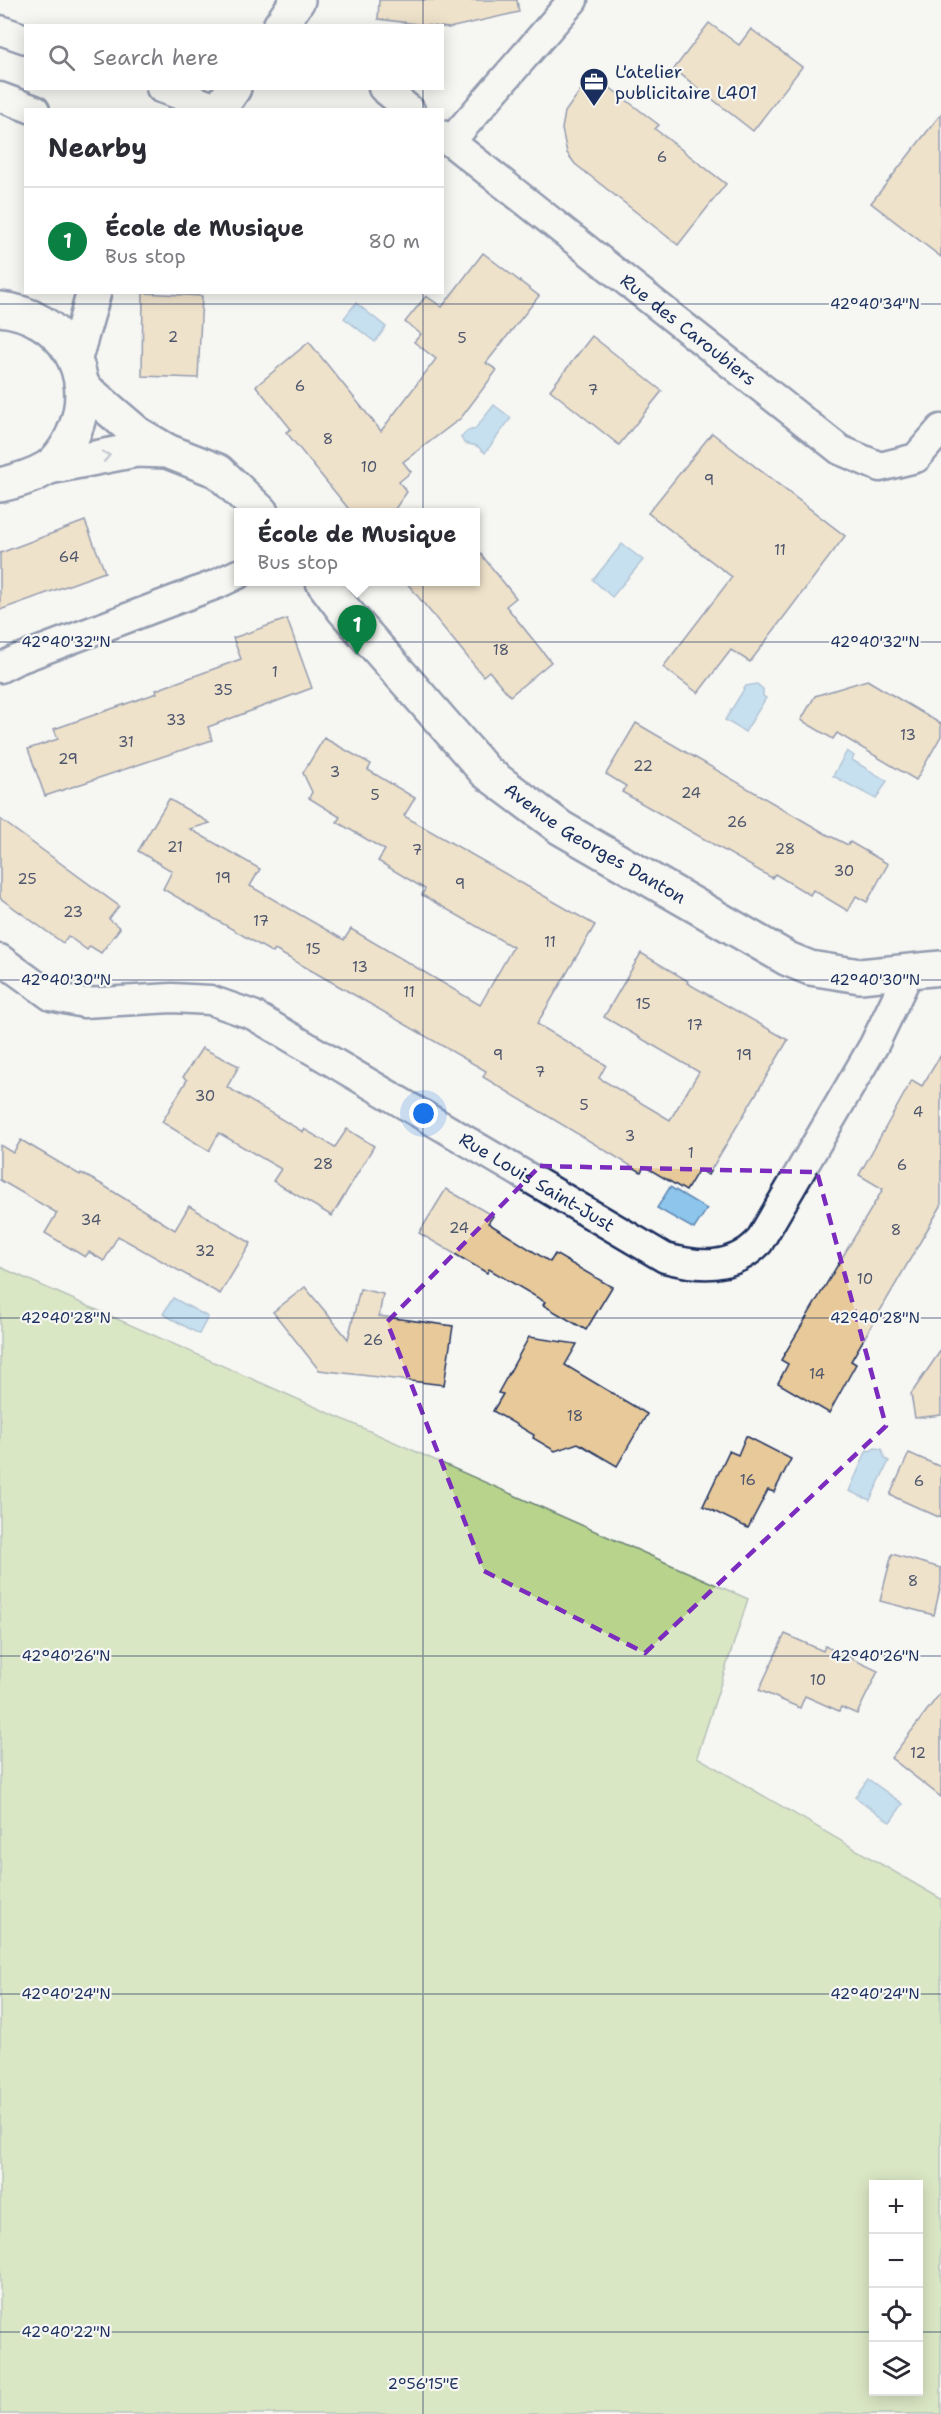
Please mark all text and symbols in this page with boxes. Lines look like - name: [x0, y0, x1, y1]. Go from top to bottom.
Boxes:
- search box: [24, 24, 444, 90]
- icon: search: [45, 41, 78, 74]
- text: Search here: [93, 43, 219, 72]
- place label: L'atelier publicitaire L401: [615, 60, 757, 105]
- office icon: L'atelier publicitaire L401: [578, 66, 610, 108]
- text: Nearby: [48, 130, 147, 165]
- house number: 6: [657, 147, 667, 167]
- text: École de Musique: [105, 214, 304, 243]
- text: 1: [63, 228, 72, 254]
- text: 80 m: [368, 228, 420, 254]
- text: Bus stop: [105, 243, 186, 269]
- street label: Rue des Caroubiers: [615, 269, 761, 391]
- text: 42°40'34"N: [830, 294, 920, 314]
- house number: 2: [168, 327, 178, 347]
- house number: 5: [457, 328, 467, 348]
- house number: 6: [295, 376, 305, 396]
- house number: 7: [588, 380, 598, 400]
- house number: 8: [323, 429, 333, 449]
- one-way arrow: [101, 450, 111, 463]
- house number: 10: [361, 457, 377, 477]
- house number: 9: [704, 470, 714, 490]
- popup: [234, 508, 480, 586]
- text: École de Musique: [257, 520, 457, 549]
- house number: 11: [774, 540, 786, 560]
- house number: 64: [59, 547, 79, 567]
- text: Bus stop: [257, 549, 338, 575]
- pin: 1: [338, 606, 376, 655]
- text: 42°40'32"N: [21, 632, 111, 652]
- text: 42°40'32"N: [830, 632, 920, 652]
- house number: 18: [493, 640, 509, 660]
- house number: 1: [272, 662, 278, 682]
- house number: 35: [213, 680, 233, 700]
- house number: 33: [166, 710, 186, 730]
- house number: 13: [900, 725, 916, 745]
- house number: 31: [118, 732, 134, 752]
- house number: 29: [58, 749, 78, 769]
- house number: 22: [633, 756, 653, 776]
- house number: 3: [330, 762, 340, 782]
- street label: Avenue Georges Danton: [499, 778, 690, 909]
- house number: 24: [681, 783, 701, 803]
- house number: 5: [370, 785, 380, 805]
- house number: 26: [727, 812, 747, 832]
- house number: 21: [167, 837, 183, 857]
- house number: 28: [775, 839, 795, 859]
- house number: 7: [412, 840, 422, 860]
- house number: 30: [834, 861, 854, 881]
- house number: 19: [215, 868, 231, 888]
- house number: 25: [17, 869, 37, 889]
- house number: 9: [455, 874, 465, 894]
- house number: 23: [63, 902, 83, 922]
- house number: 17: [253, 911, 269, 931]
- house number: 11: [544, 932, 556, 952]
- house number: 15: [305, 939, 321, 959]
- house number: 13: [352, 957, 368, 977]
- text: 42°40'30"N: [21, 970, 111, 990]
- text: 42°40'30"N: [830, 970, 920, 990]
- house number: 11: [403, 982, 415, 1002]
- house number: 15: [635, 994, 651, 1014]
- house number: 17: [687, 1015, 703, 1035]
- house number: 9: [493, 1045, 503, 1065]
- house number: 19: [736, 1045, 752, 1065]
- house number: 7: [535, 1062, 545, 1082]
- house number: 30: [195, 1086, 215, 1106]
- house number: 5: [579, 1095, 589, 1115]
- your location: [409, 1099, 438, 1128]
- house number: 4: [913, 1102, 923, 1122]
- house number: 3: [625, 1126, 635, 1146]
- street label: Rue Louis Saint-Just: [455, 1127, 619, 1238]
- house number: 1: [688, 1143, 694, 1163]
- house number: 28: [313, 1154, 333, 1174]
- house number: 6: [897, 1155, 907, 1175]
- house number: 34: [81, 1210, 101, 1230]
- house number: 24: [449, 1218, 469, 1238]
- house number: 8: [891, 1220, 901, 1240]
- house number: 32: [195, 1241, 215, 1261]
- house number: 10: [857, 1269, 873, 1289]
- text: 42°40'28"N: [21, 1308, 111, 1328]
- text: 42°40'28"N: [830, 1308, 920, 1328]
- house number: 26: [363, 1330, 383, 1350]
- house number: 14: [809, 1364, 825, 1384]
- house number: 18: [567, 1406, 583, 1426]
- house number: 16: [740, 1470, 756, 1490]
- house number: 6: [914, 1471, 924, 1491]
- house number: 8: [908, 1571, 918, 1591]
- text: 42°40'26"N: [22, 1646, 110, 1666]
- text: 42°40'26"N: [831, 1646, 919, 1666]
- house number: 10: [810, 1670, 826, 1690]
- house number: 12: [910, 1743, 926, 1763]
- text: 42°40'24"N: [21, 1984, 111, 2004]
- text: 42°40'24"N: [830, 1984, 920, 2004]
- map controls: [869, 2180, 923, 2396]
- button: +: [869, 2180, 923, 2234]
- button: −: [869, 2234, 923, 2288]
- button: locate: [869, 2288, 923, 2342]
- text: 42°40'22"N: [21, 2322, 111, 2342]
- button: layers: [869, 2342, 923, 2396]
- text: 2°56'15"E: [387, 2374, 459, 2394]

